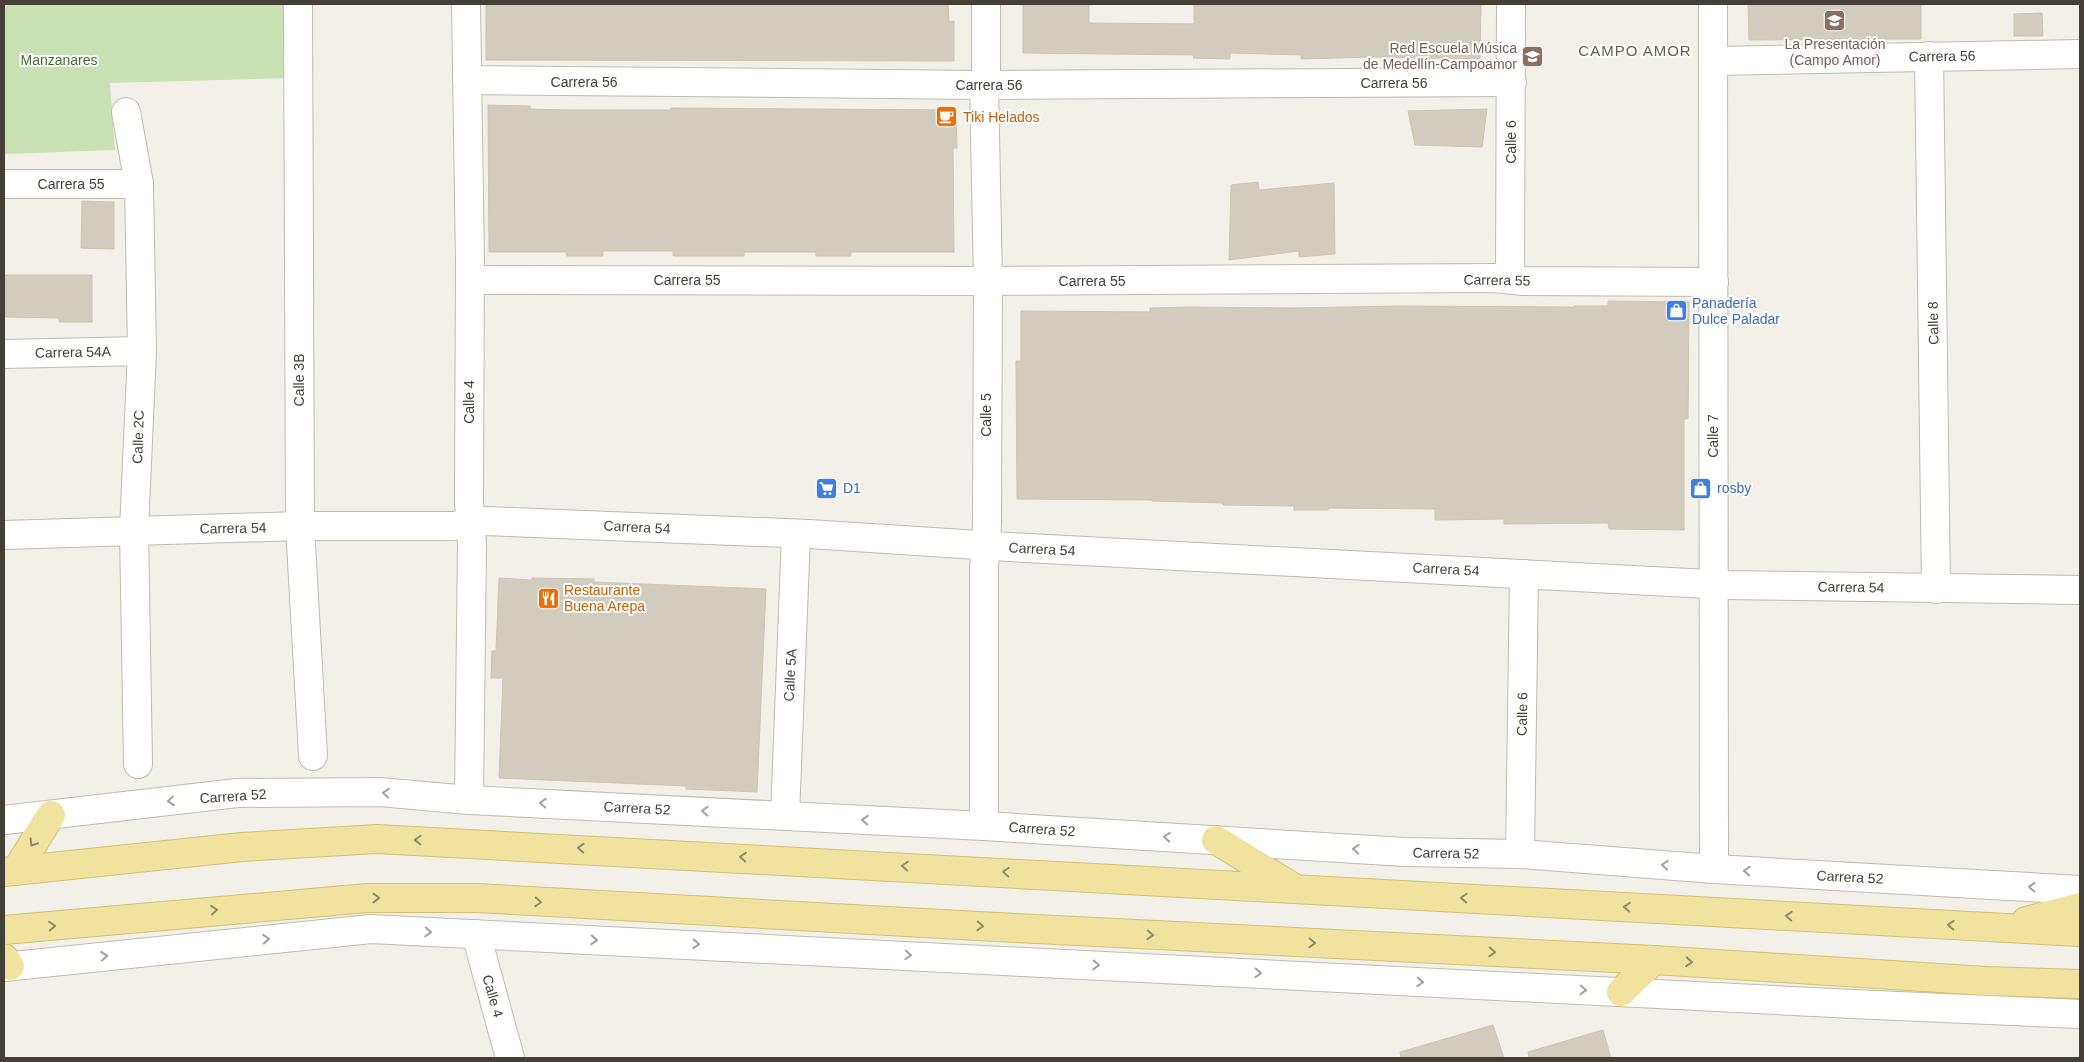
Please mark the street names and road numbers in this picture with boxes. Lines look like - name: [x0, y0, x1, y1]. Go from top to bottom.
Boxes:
- street label: Carrera 56: [1908, 47, 1976, 65]
- street label: Carrera 56: [551, 74, 618, 90]
- street label: Carrera 56: [1361, 75, 1428, 91]
- street label: Carrera 56: [956, 77, 1023, 93]
- street label: Calle 6: [1503, 120, 1519, 164]
- street label: Carrera 55: [38, 176, 105, 192]
- street label: Carrera 55: [1463, 271, 1531, 289]
- street label: Carrera 55: [654, 272, 721, 288]
- street label: Carrera 55: [1059, 273, 1126, 289]
- street label: Calle 8: [1925, 301, 1941, 345]
- street label: Carrera 54A: [35, 343, 112, 361]
- street label: Calle 3B: [291, 354, 307, 406]
- street label: Calle 4: [461, 380, 477, 424]
- street label: Calle 5: [978, 393, 994, 437]
- street label: Calle 2C: [129, 410, 147, 464]
- street label: Calle 7: [1705, 414, 1721, 458]
- street label: Carrera 54: [603, 517, 671, 537]
- street label: Carrera 54: [199, 519, 267, 537]
- street label: Carrera 54: [1008, 539, 1076, 559]
- street label: Carrera 54: [1412, 559, 1480, 579]
- street label: Carrera 54: [1817, 578, 1885, 596]
- street label: Calle 5A: [781, 648, 799, 702]
- street label: Calle 6: [1514, 692, 1530, 736]
- street label: Carrera 52: [199, 786, 267, 806]
- street label: Carrera 52: [603, 798, 671, 818]
- street label: Carrera 52: [1008, 819, 1076, 839]
- street label: Carrera 52: [1412, 844, 1480, 862]
- street label: Carrera 52: [1816, 867, 1884, 887]
- street label: Calle 4: [479, 973, 507, 1019]

